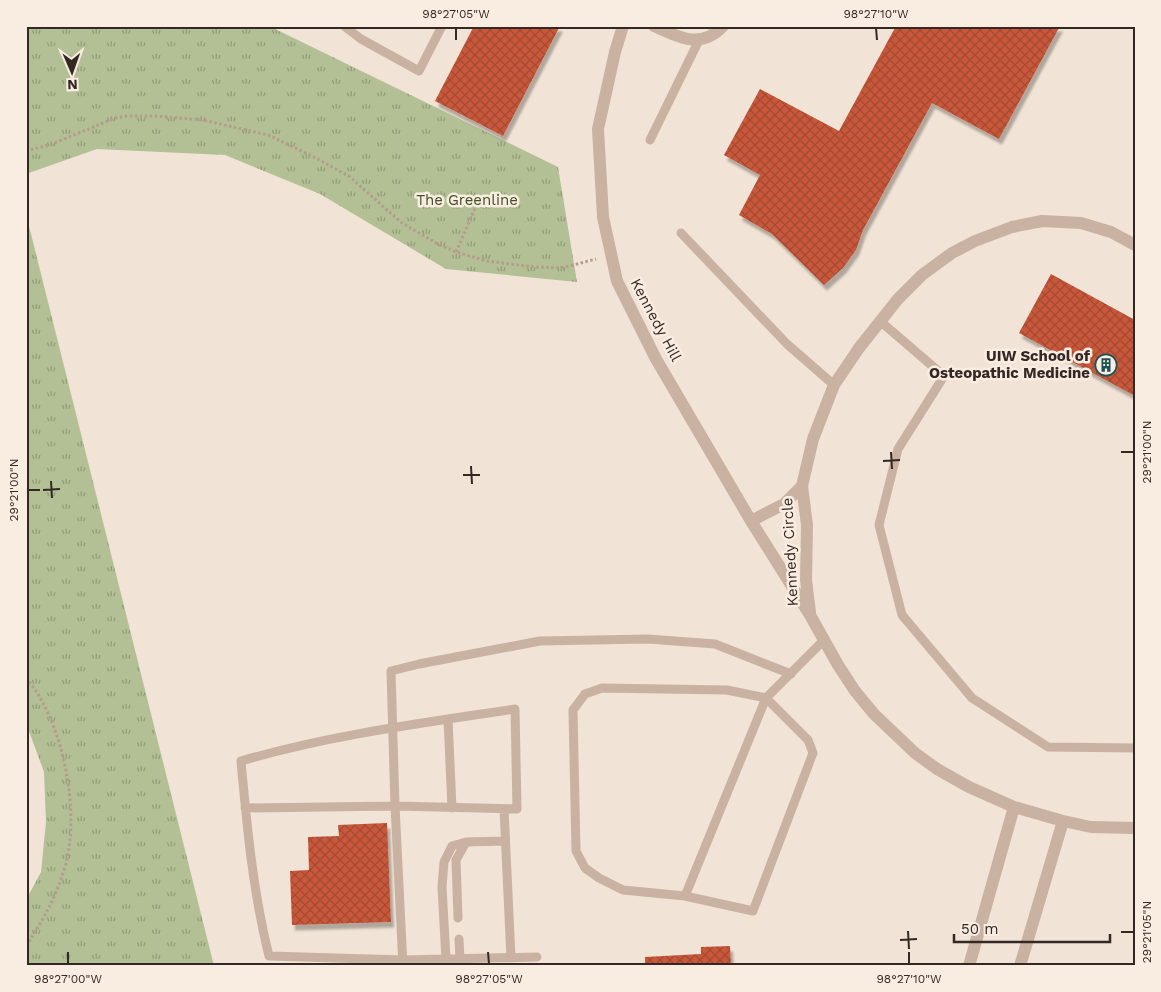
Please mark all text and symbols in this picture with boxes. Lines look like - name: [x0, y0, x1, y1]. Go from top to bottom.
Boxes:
- text: 98°27'05"W: [422, 7, 490, 21]
- text: 98°27'10"W: [843, 7, 909, 21]
- north arrow: [48, 48, 98, 98]
- text: N: [67, 77, 78, 93]
- park label: The Greenline: [416, 191, 518, 209]
- street label: Kennedy Hill: [627, 276, 686, 365]
- place label: UIW School of Osteopathic Medicine: [929, 347, 1091, 382]
- building icon: UIW School of Osteopathic Medicine: [1094, 353, 1118, 377]
- text: 29°21'00"N: [1140, 421, 1154, 483]
- text: 29°21'00"N: [7, 459, 21, 521]
- street label: Kennedy Circle: [778, 497, 802, 607]
- text: 29°21'05"N: [1140, 901, 1154, 963]
- scale bar: [954, 912, 1110, 944]
- text: 50 m: [961, 920, 998, 938]
- text: 98°27'00"W: [34, 972, 102, 986]
- text: 98°27'05"W: [455, 972, 523, 986]
- text: 98°27'10"W: [876, 972, 942, 986]

